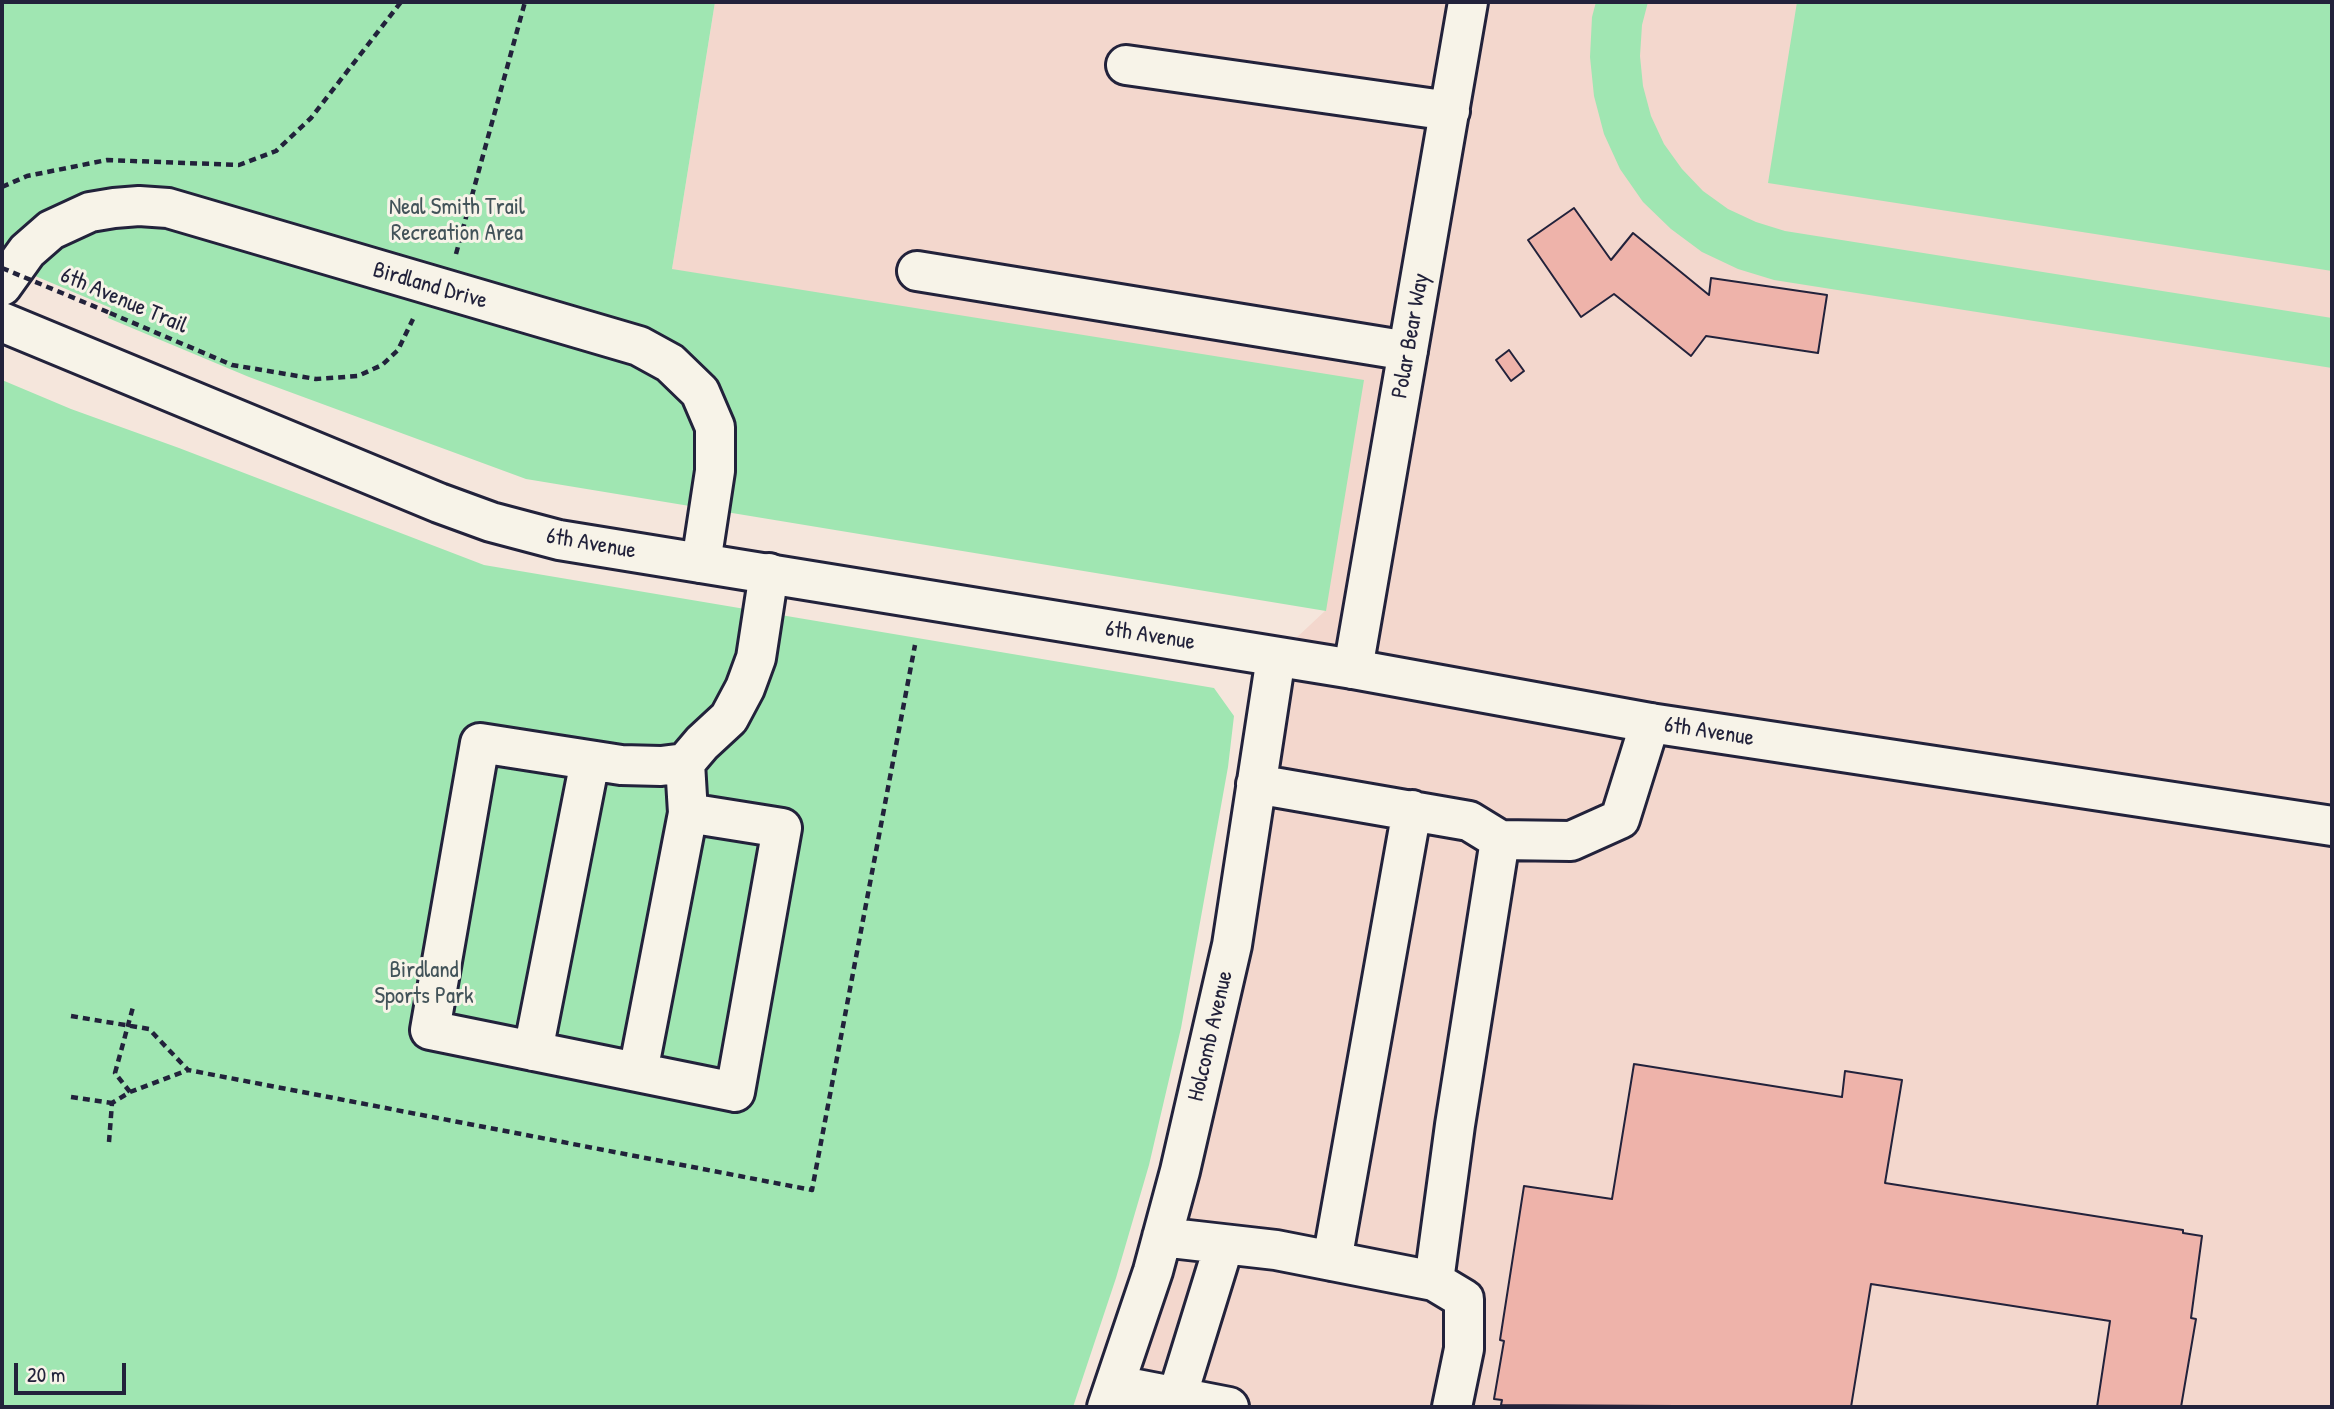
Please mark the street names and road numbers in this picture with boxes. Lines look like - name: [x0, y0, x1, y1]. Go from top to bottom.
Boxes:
- street label: Birdland Drive: [370, 257, 490, 315]
- street label: 6th Avenue Trail: [56, 262, 192, 340]
- street label: Polar Bear Way: [1386, 271, 1436, 401]
- street label: 6th Avenue: [544, 523, 638, 565]
- street label: 6th Avenue: [1103, 615, 1197, 657]
- street label: 6th Avenue: [1662, 711, 1756, 753]
- street label: Holcomb Avenue: [1183, 968, 1239, 1104]

